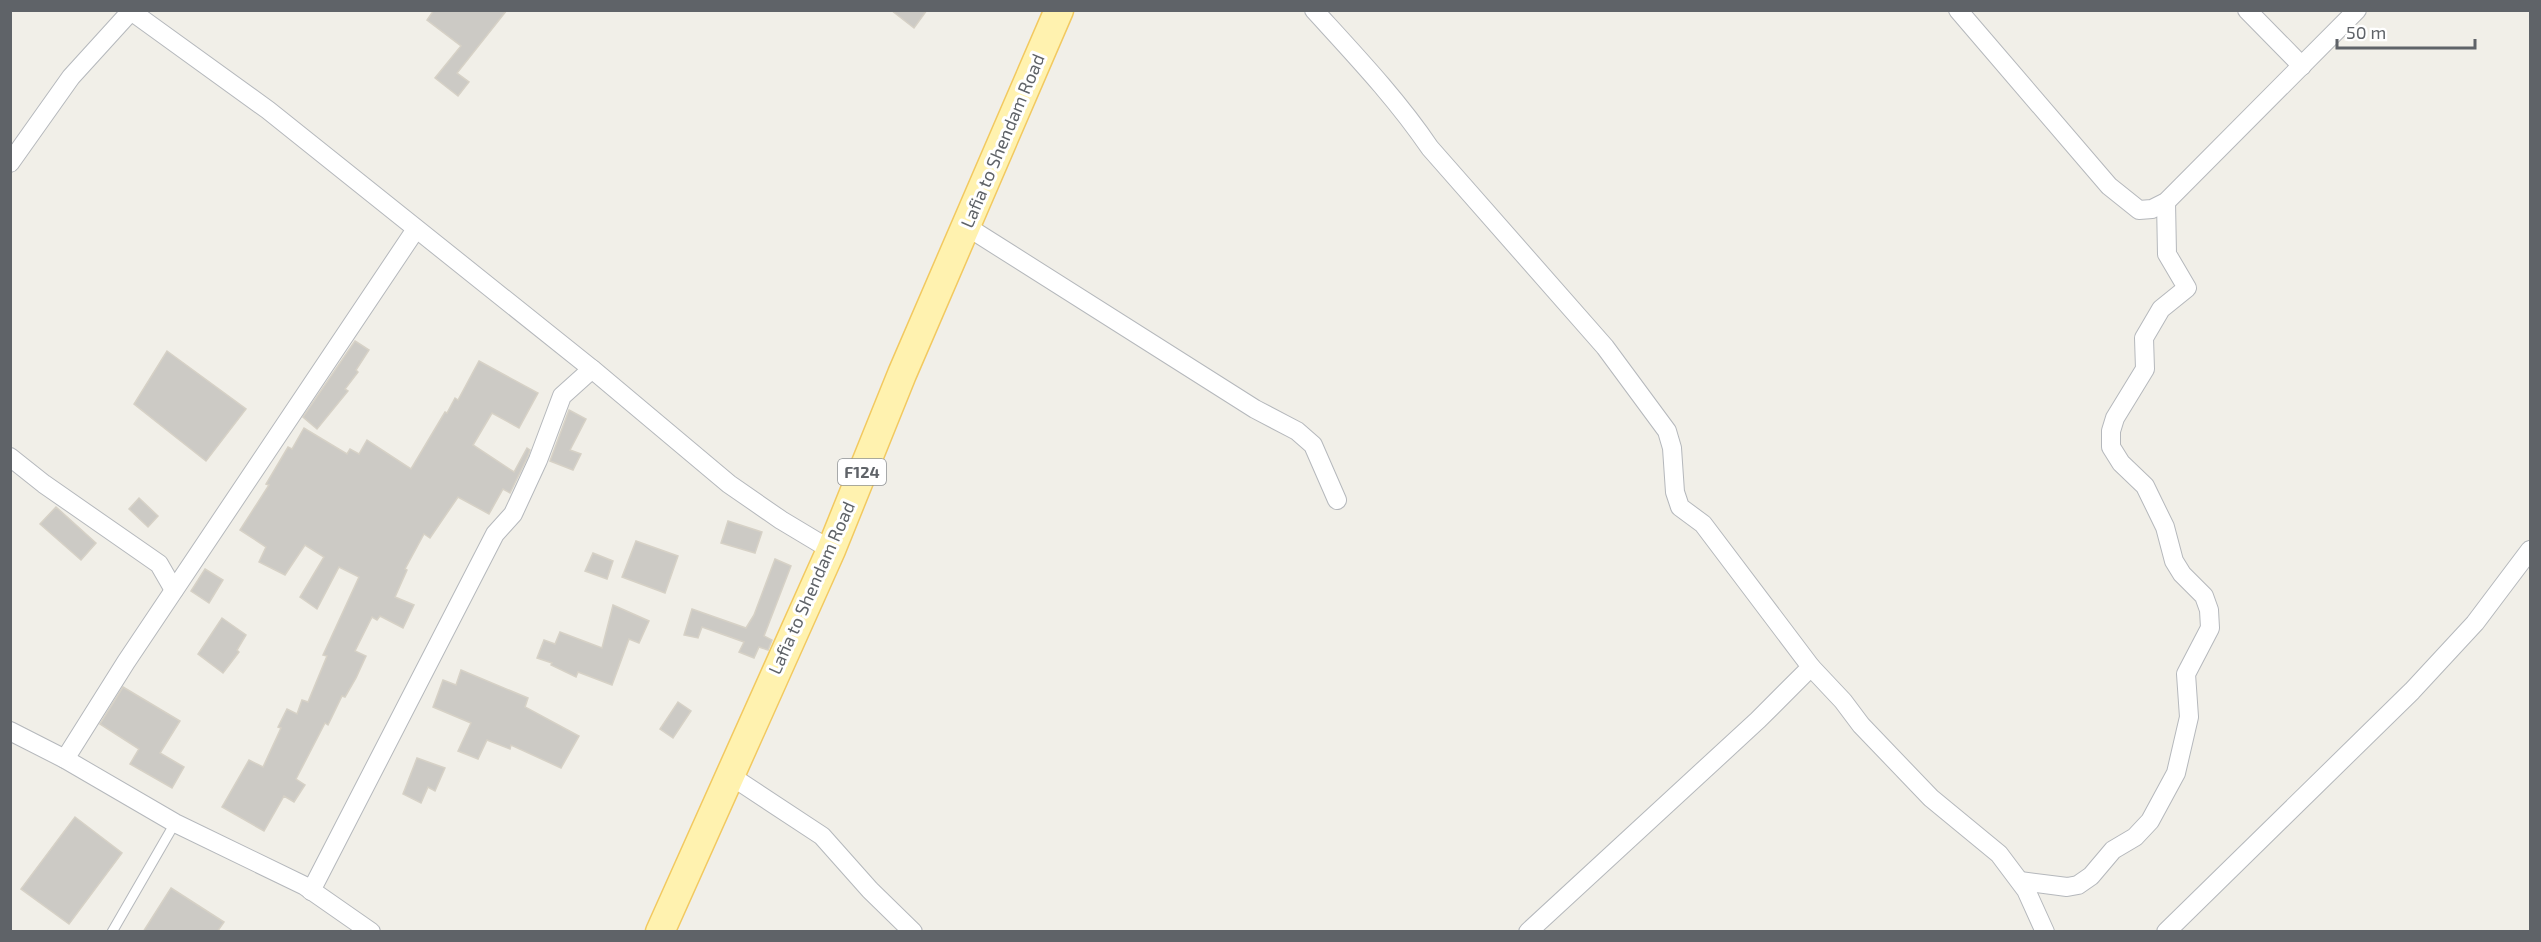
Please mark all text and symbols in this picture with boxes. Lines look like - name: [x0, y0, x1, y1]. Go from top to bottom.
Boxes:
- scale bar: [2337, 12, 2475, 50]
- text: 50 m: [2346, 21, 2386, 43]
- street label: Lafia to Shendam Road: [955, 50, 1049, 231]
- road number: F124: [838, 459, 886, 485]
- street label: Lafia to Shendam Road: [763, 498, 859, 677]

